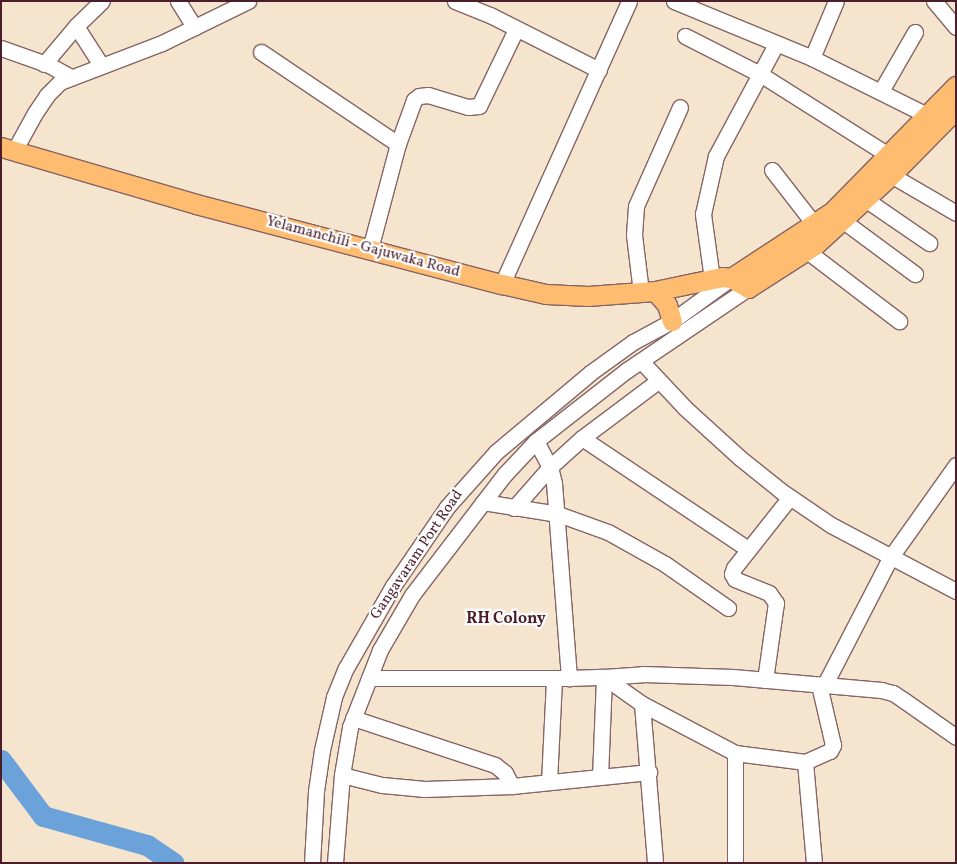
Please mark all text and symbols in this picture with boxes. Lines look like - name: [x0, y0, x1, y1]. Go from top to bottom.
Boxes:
- street label: Yelamanchili - Gajuwaka Road: [264, 212, 462, 282]
- street label: Gangavaram Port Road: [367, 487, 467, 623]
- district label: RH Colony: [466, 609, 546, 629]

